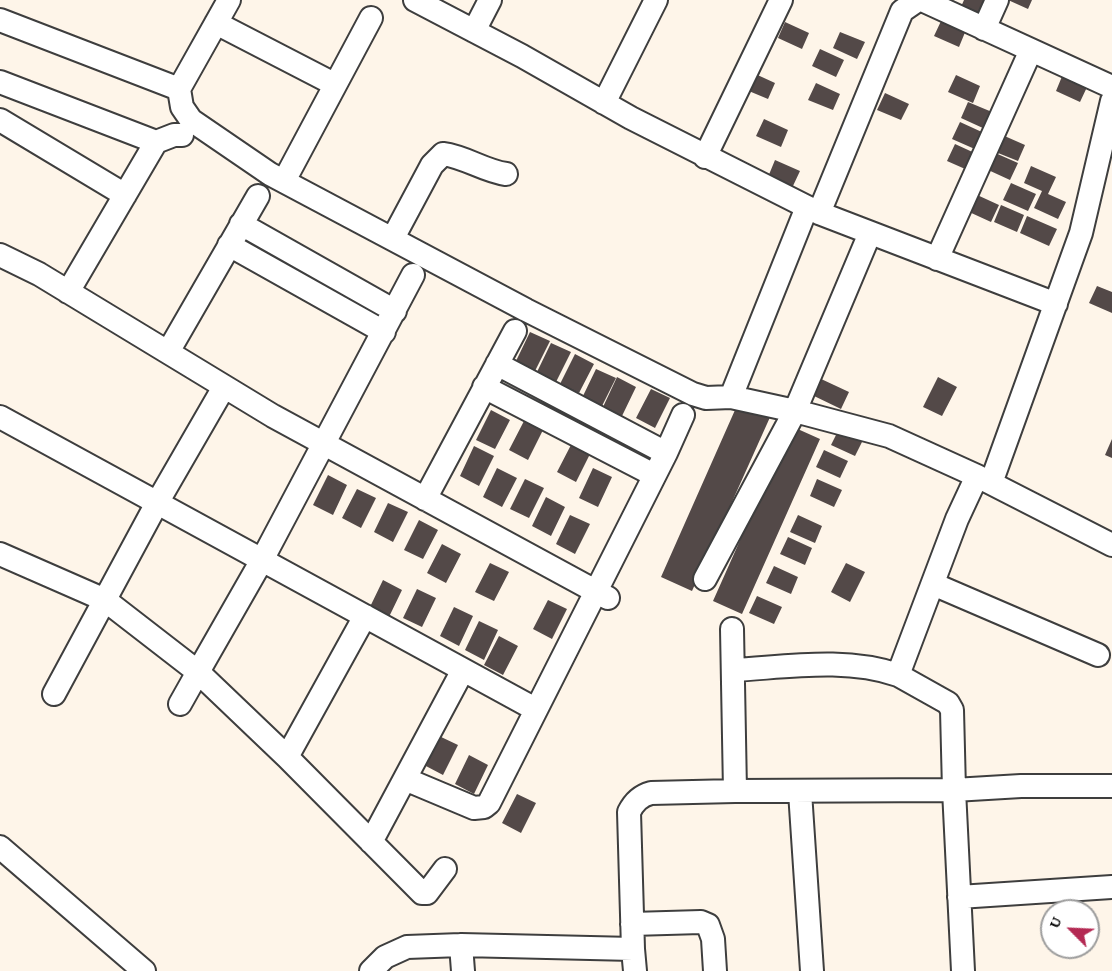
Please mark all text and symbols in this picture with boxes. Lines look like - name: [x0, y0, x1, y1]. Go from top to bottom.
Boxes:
- north arrow: [1040, 899, 1100, 959]
- text: U: [1045, 914, 1065, 931]

